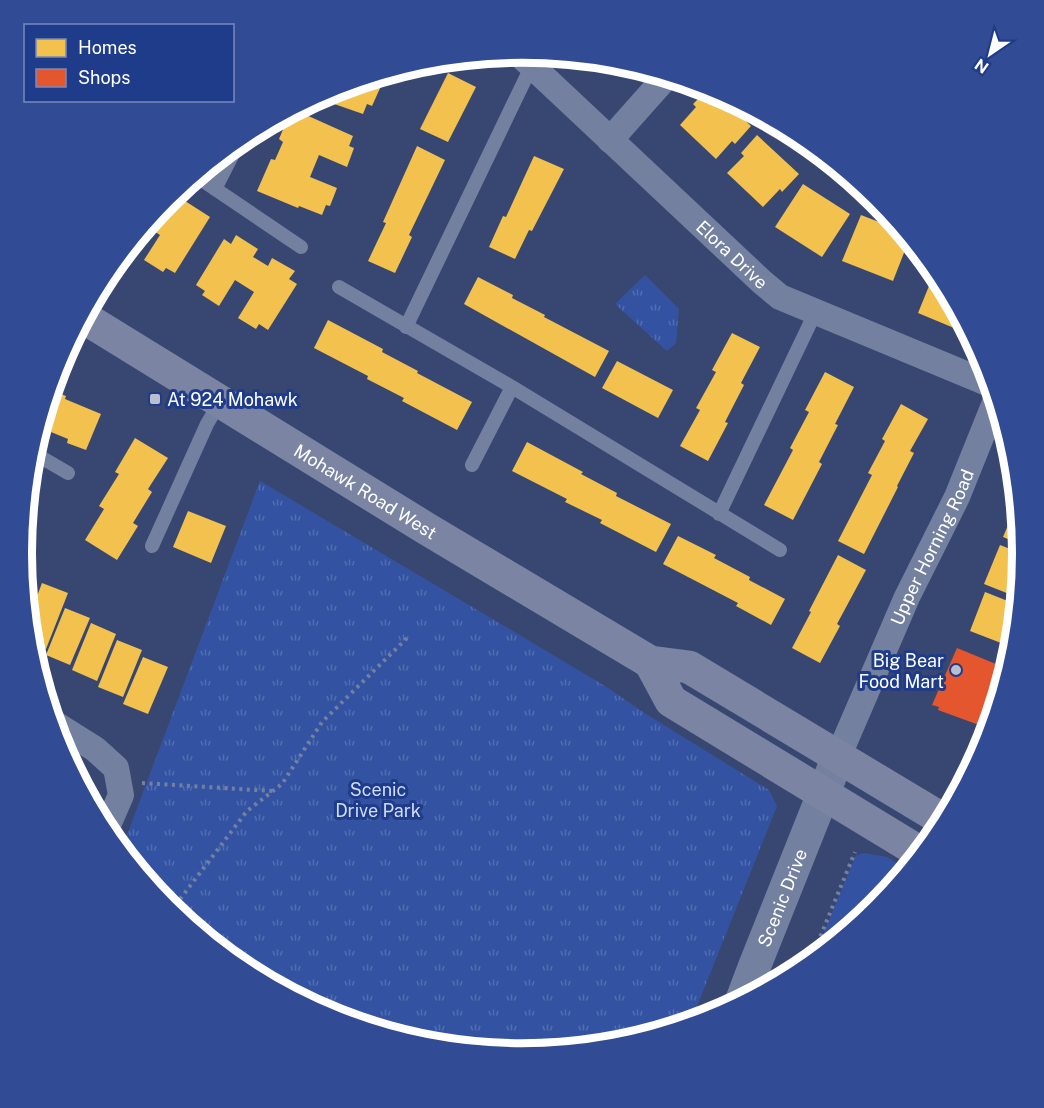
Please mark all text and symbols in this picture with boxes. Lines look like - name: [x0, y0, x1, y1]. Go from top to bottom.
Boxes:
- legend: [24, 24, 234, 102]
- north arrow: [960, 24, 1020, 84]
- text: Homes: [78, 37, 137, 58]
- text: N: [971, 55, 992, 77]
- text: Shops: [78, 67, 130, 88]
- street label: Elora Drive: [692, 216, 772, 293]
- place label: At 924 Mohawk: [167, 389, 298, 410]
- marker: At 924 Mohawk: [148, 392, 162, 406]
- street label: Mohawk Road West: [290, 439, 441, 543]
- street label: Upper Horning Road: [886, 466, 978, 628]
- place label: Big Bear Food Mart: [859, 650, 944, 692]
- marker: Big Bear Food Mart: [949, 663, 963, 677]
- park label: Scenic Drive Park: [335, 779, 421, 821]
- street label: Scenic Drive: [753, 846, 811, 950]

